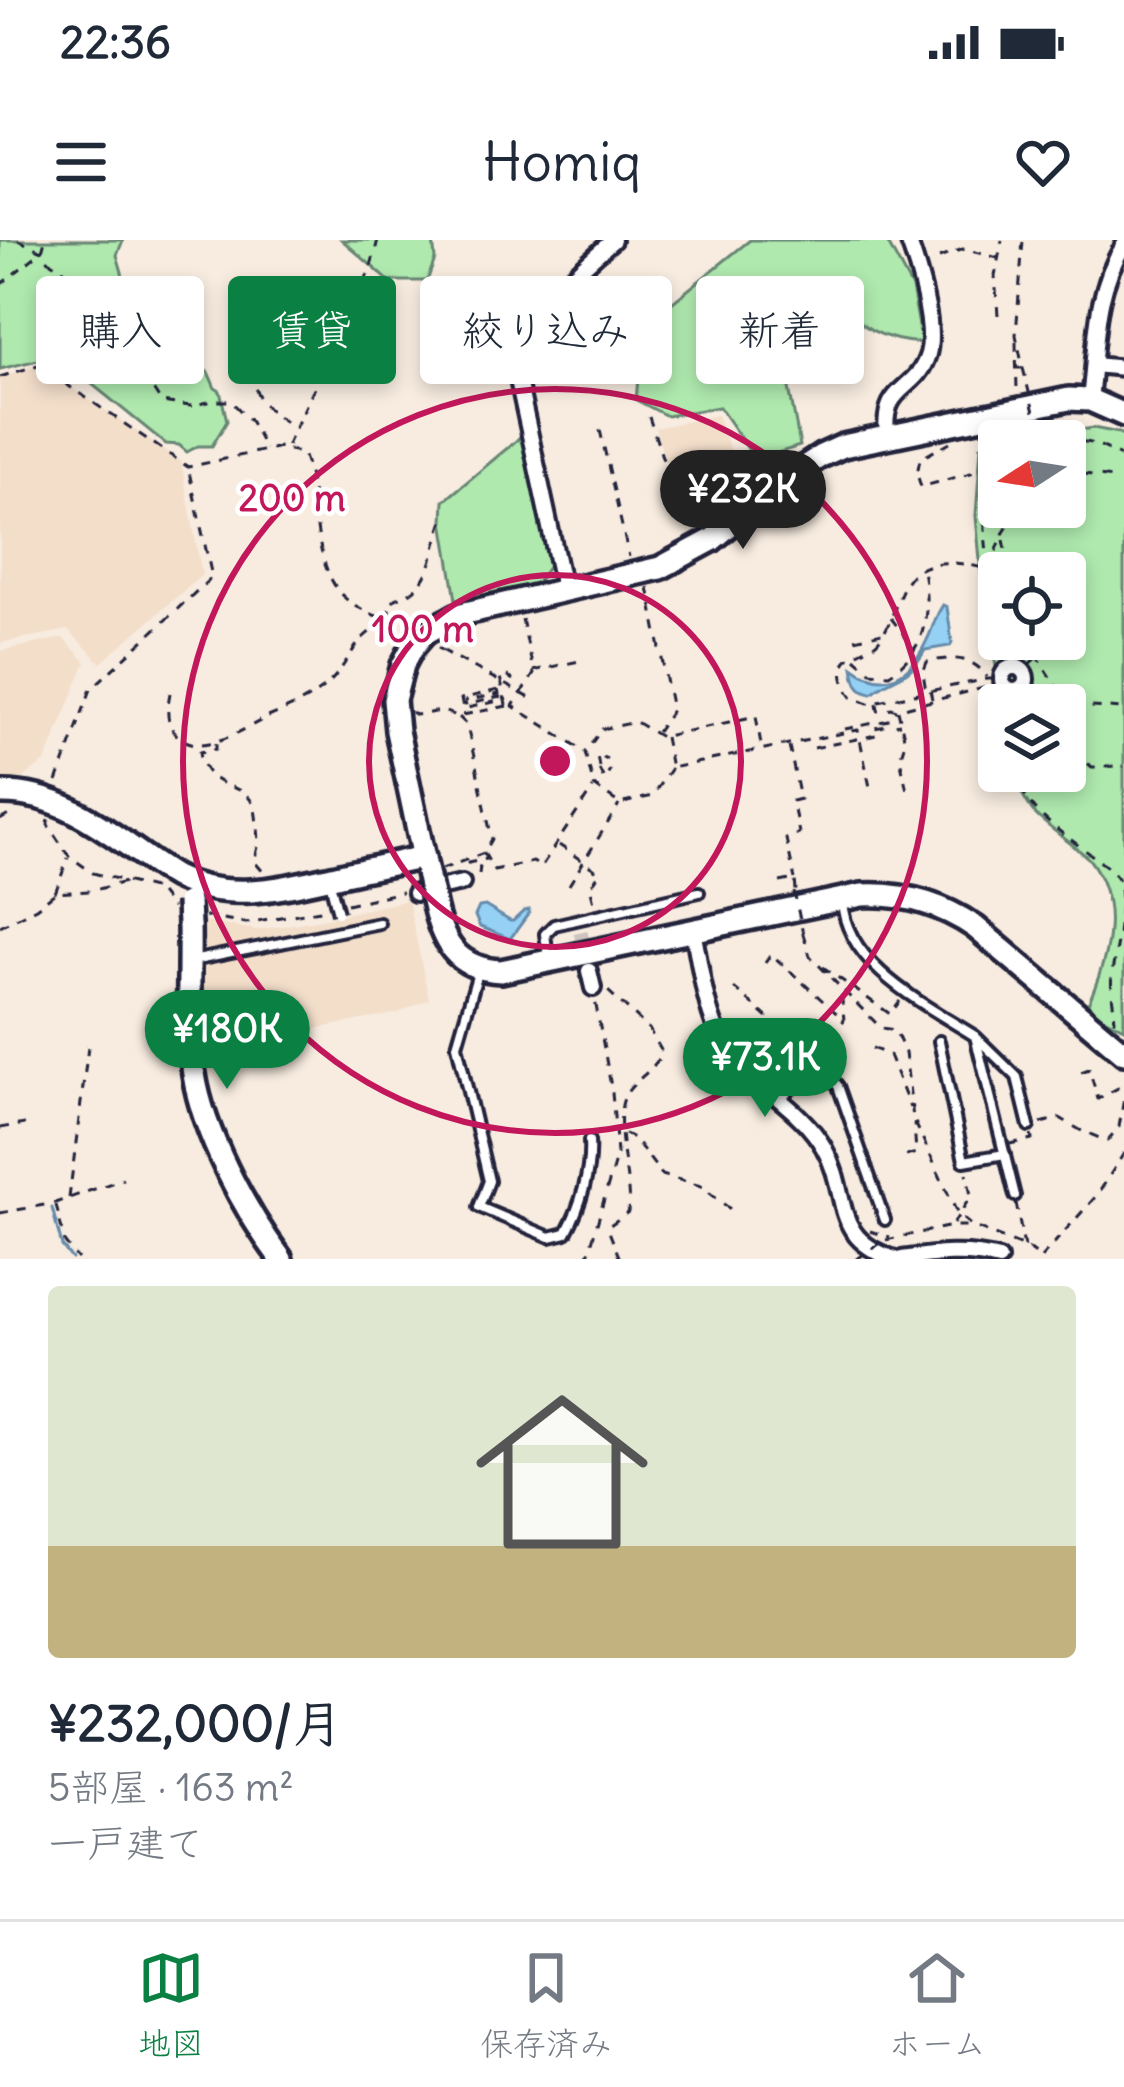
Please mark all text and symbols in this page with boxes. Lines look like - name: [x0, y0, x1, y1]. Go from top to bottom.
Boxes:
- text: 22:36: [60, 14, 171, 70]
- text: Homiq: [483, 128, 641, 196]
- icon: menu: [48, 129, 114, 195]
- icon: heart: [1010, 129, 1076, 195]
- chip: 購入: [36, 276, 204, 384]
- chip: 賃貸: [228, 276, 396, 384]
- chip: 絞り込み: [420, 276, 672, 384]
- chip: 新着: [696, 276, 864, 384]
- north arrow: [978, 420, 1086, 528]
- map controls: [978, 420, 1086, 792]
- pin: ¥232K: [659, 450, 827, 552]
- text: ¥232K: [687, 464, 799, 513]
- text: 200 m: [238, 476, 346, 521]
- button: locate: [978, 552, 1086, 660]
- text: 100 m: [372, 607, 474, 652]
- button: layers: [978, 684, 1086, 792]
- centre of rings: [534, 740, 576, 782]
- pin: ¥180K: [143, 990, 311, 1092]
- text: ¥180K: [172, 1004, 282, 1053]
- pin: ¥73.1K: [667, 1018, 863, 1120]
- text: ¥73.1K: [710, 1032, 820, 1081]
- icon: home: [454, 1364, 670, 1580]
- text: ¥232,000/月: [48, 1691, 343, 1755]
- text: 5部屋 · 163 m²: [48, 1763, 294, 1812]
- text: 一戸建て: [48, 1819, 204, 1868]
- tab: 地図: [138, 1945, 204, 2065]
- tab: 保存済み: [480, 1945, 612, 2065]
- tab: ホーム: [888, 1945, 986, 2065]

